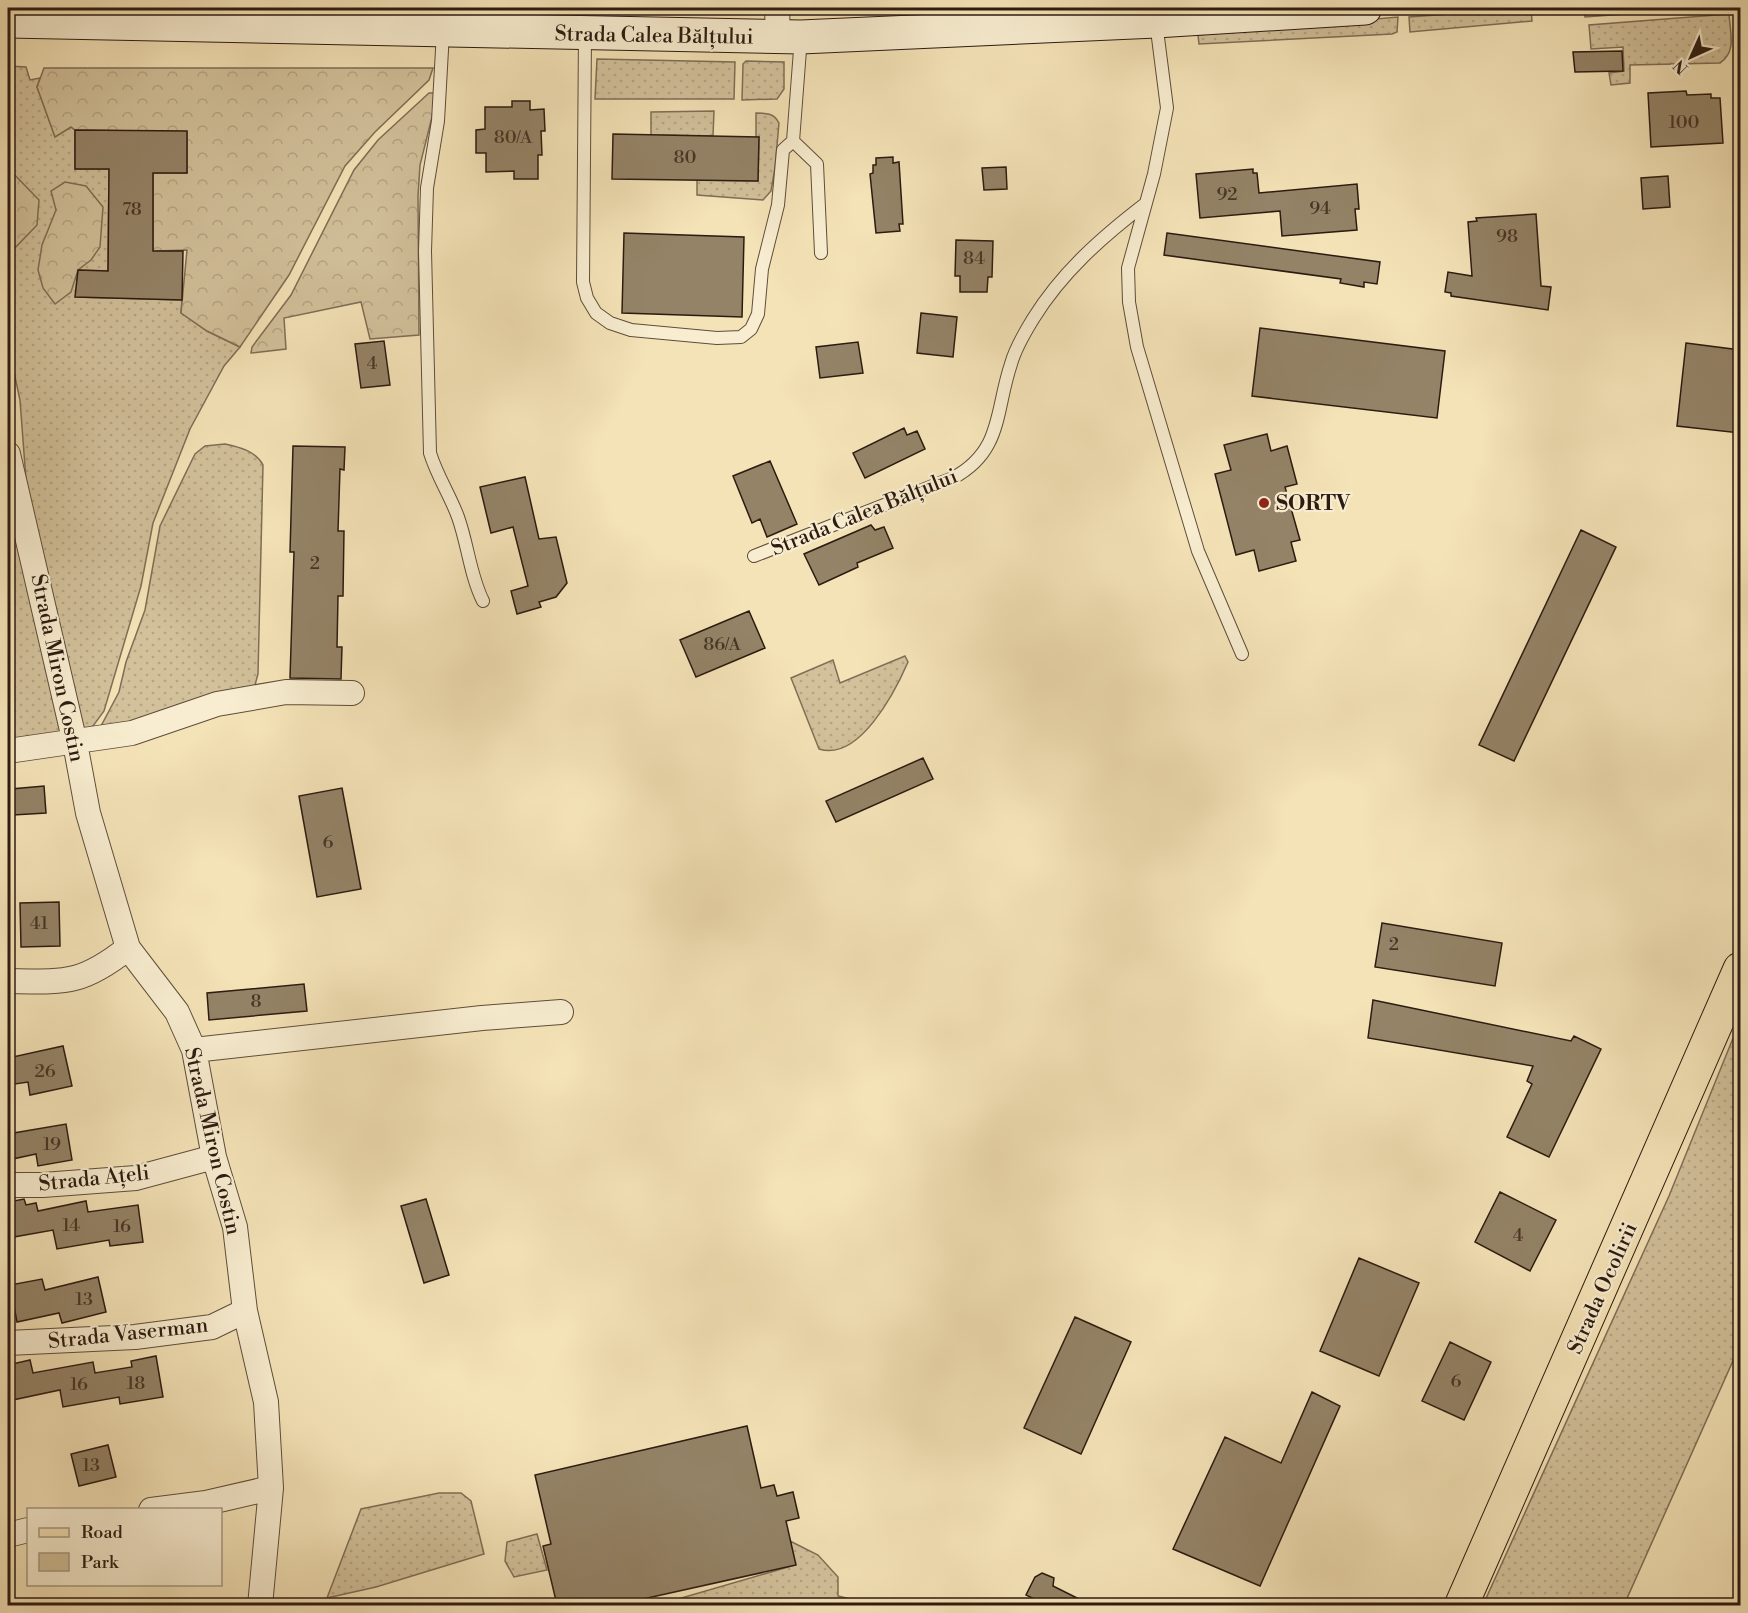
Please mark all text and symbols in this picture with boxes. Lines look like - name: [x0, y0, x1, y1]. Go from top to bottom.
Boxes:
- street label: Strada Calea Bălțului: [554, 21, 754, 51]
- north arrow: [1661, 27, 1721, 87]
- text: N: [1669, 55, 1693, 78]
- house number: 100: [1668, 111, 1700, 134]
- house number: 80/A: [494, 126, 533, 149]
- house number: 80: [674, 146, 697, 169]
- house number: 92: [1216, 183, 1238, 206]
- house number: 94: [1309, 197, 1331, 220]
- house number: 78: [122, 198, 142, 221]
- house number: 98: [1496, 225, 1518, 248]
- house number: 84: [963, 247, 985, 270]
- house number: 4: [367, 352, 378, 375]
- street label: Strada Calea Bălțului: [767, 464, 962, 562]
- place label: SORTV: [1276, 491, 1351, 517]
- marker: SORTV: [1257, 496, 1271, 510]
- house number: 2: [310, 552, 320, 575]
- street label: Strada Miron Costin: [24, 572, 90, 765]
- house number: 86/A: [703, 633, 742, 656]
- house number: 6: [323, 831, 334, 854]
- house number: 41: [30, 912, 48, 935]
- house number: 2: [1389, 933, 1399, 956]
- house number: 8: [250, 990, 262, 1013]
- street label: Strada Miron Costin: [178, 1045, 246, 1238]
- house number: 26: [34, 1060, 56, 1083]
- house number: 19: [43, 1133, 61, 1156]
- street label: Strada Ațeli: [37, 1160, 151, 1198]
- house number: 14: [62, 1214, 80, 1237]
- house number: 16: [113, 1215, 131, 1238]
- street label: Strada Ocolirii: [1562, 1219, 1644, 1358]
- house number: 4: [1513, 1224, 1524, 1247]
- house number: 13: [75, 1288, 93, 1311]
- street label: Strada Vaserman: [47, 1313, 210, 1355]
- house number: 6: [1451, 1370, 1462, 1393]
- house number: 18: [127, 1372, 145, 1395]
- house number: 16: [70, 1373, 88, 1396]
- house number: 13: [82, 1454, 100, 1477]
- legend: [27, 1508, 222, 1586]
- text: Road: [81, 1521, 124, 1544]
- text: Park: [81, 1551, 120, 1574]

